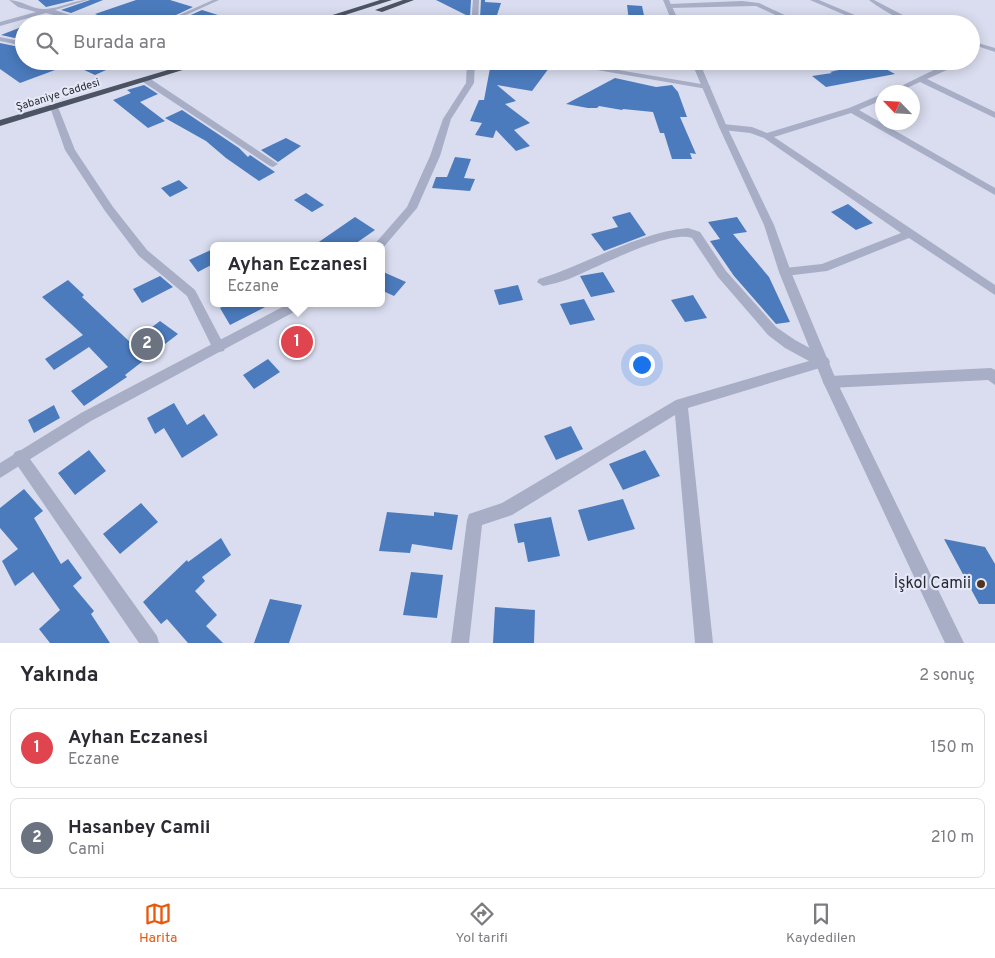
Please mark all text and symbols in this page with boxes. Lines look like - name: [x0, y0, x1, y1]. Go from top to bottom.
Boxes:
- search box: [15, 15, 980, 70]
- icon: search: [33, 29, 61, 57]
- text: Burada ara: [73, 31, 166, 55]
- street label: Şabaniye Caddesi: [14, 76, 102, 114]
- north arrow: [875, 85, 920, 130]
- popup: [210, 242, 385, 307]
- text: Ayhan Eczanesi: [227, 253, 368, 277]
- text: Eczane: [227, 277, 279, 297]
- pin: 1: [281, 323, 313, 361]
- pin: 2: [131, 325, 163, 363]
- your location: [629, 352, 655, 378]
- place label: İşkol Camii: [894, 573, 971, 594]
- marker: İşkol Camii: [975, 578, 987, 590]
- text: Yakında: [20, 662, 99, 689]
- text: 2 sonuç: [919, 666, 975, 686]
- text: Ayhan Eczanesi: [68, 726, 208, 750]
- text: 1: [34, 738, 40, 758]
- text: 150 m: [931, 738, 974, 758]
- text: Eczane: [68, 750, 119, 770]
- text: Hasanbey Camii: [68, 816, 211, 840]
- text: 2: [32, 828, 42, 848]
- text: 210 m: [931, 828, 974, 848]
- text: Cami: [68, 840, 105, 860]
- tab: Harita: [139, 900, 177, 947]
- tab: Yol tarifi: [456, 900, 508, 947]
- tab: Kaydedilen: [786, 900, 856, 947]

